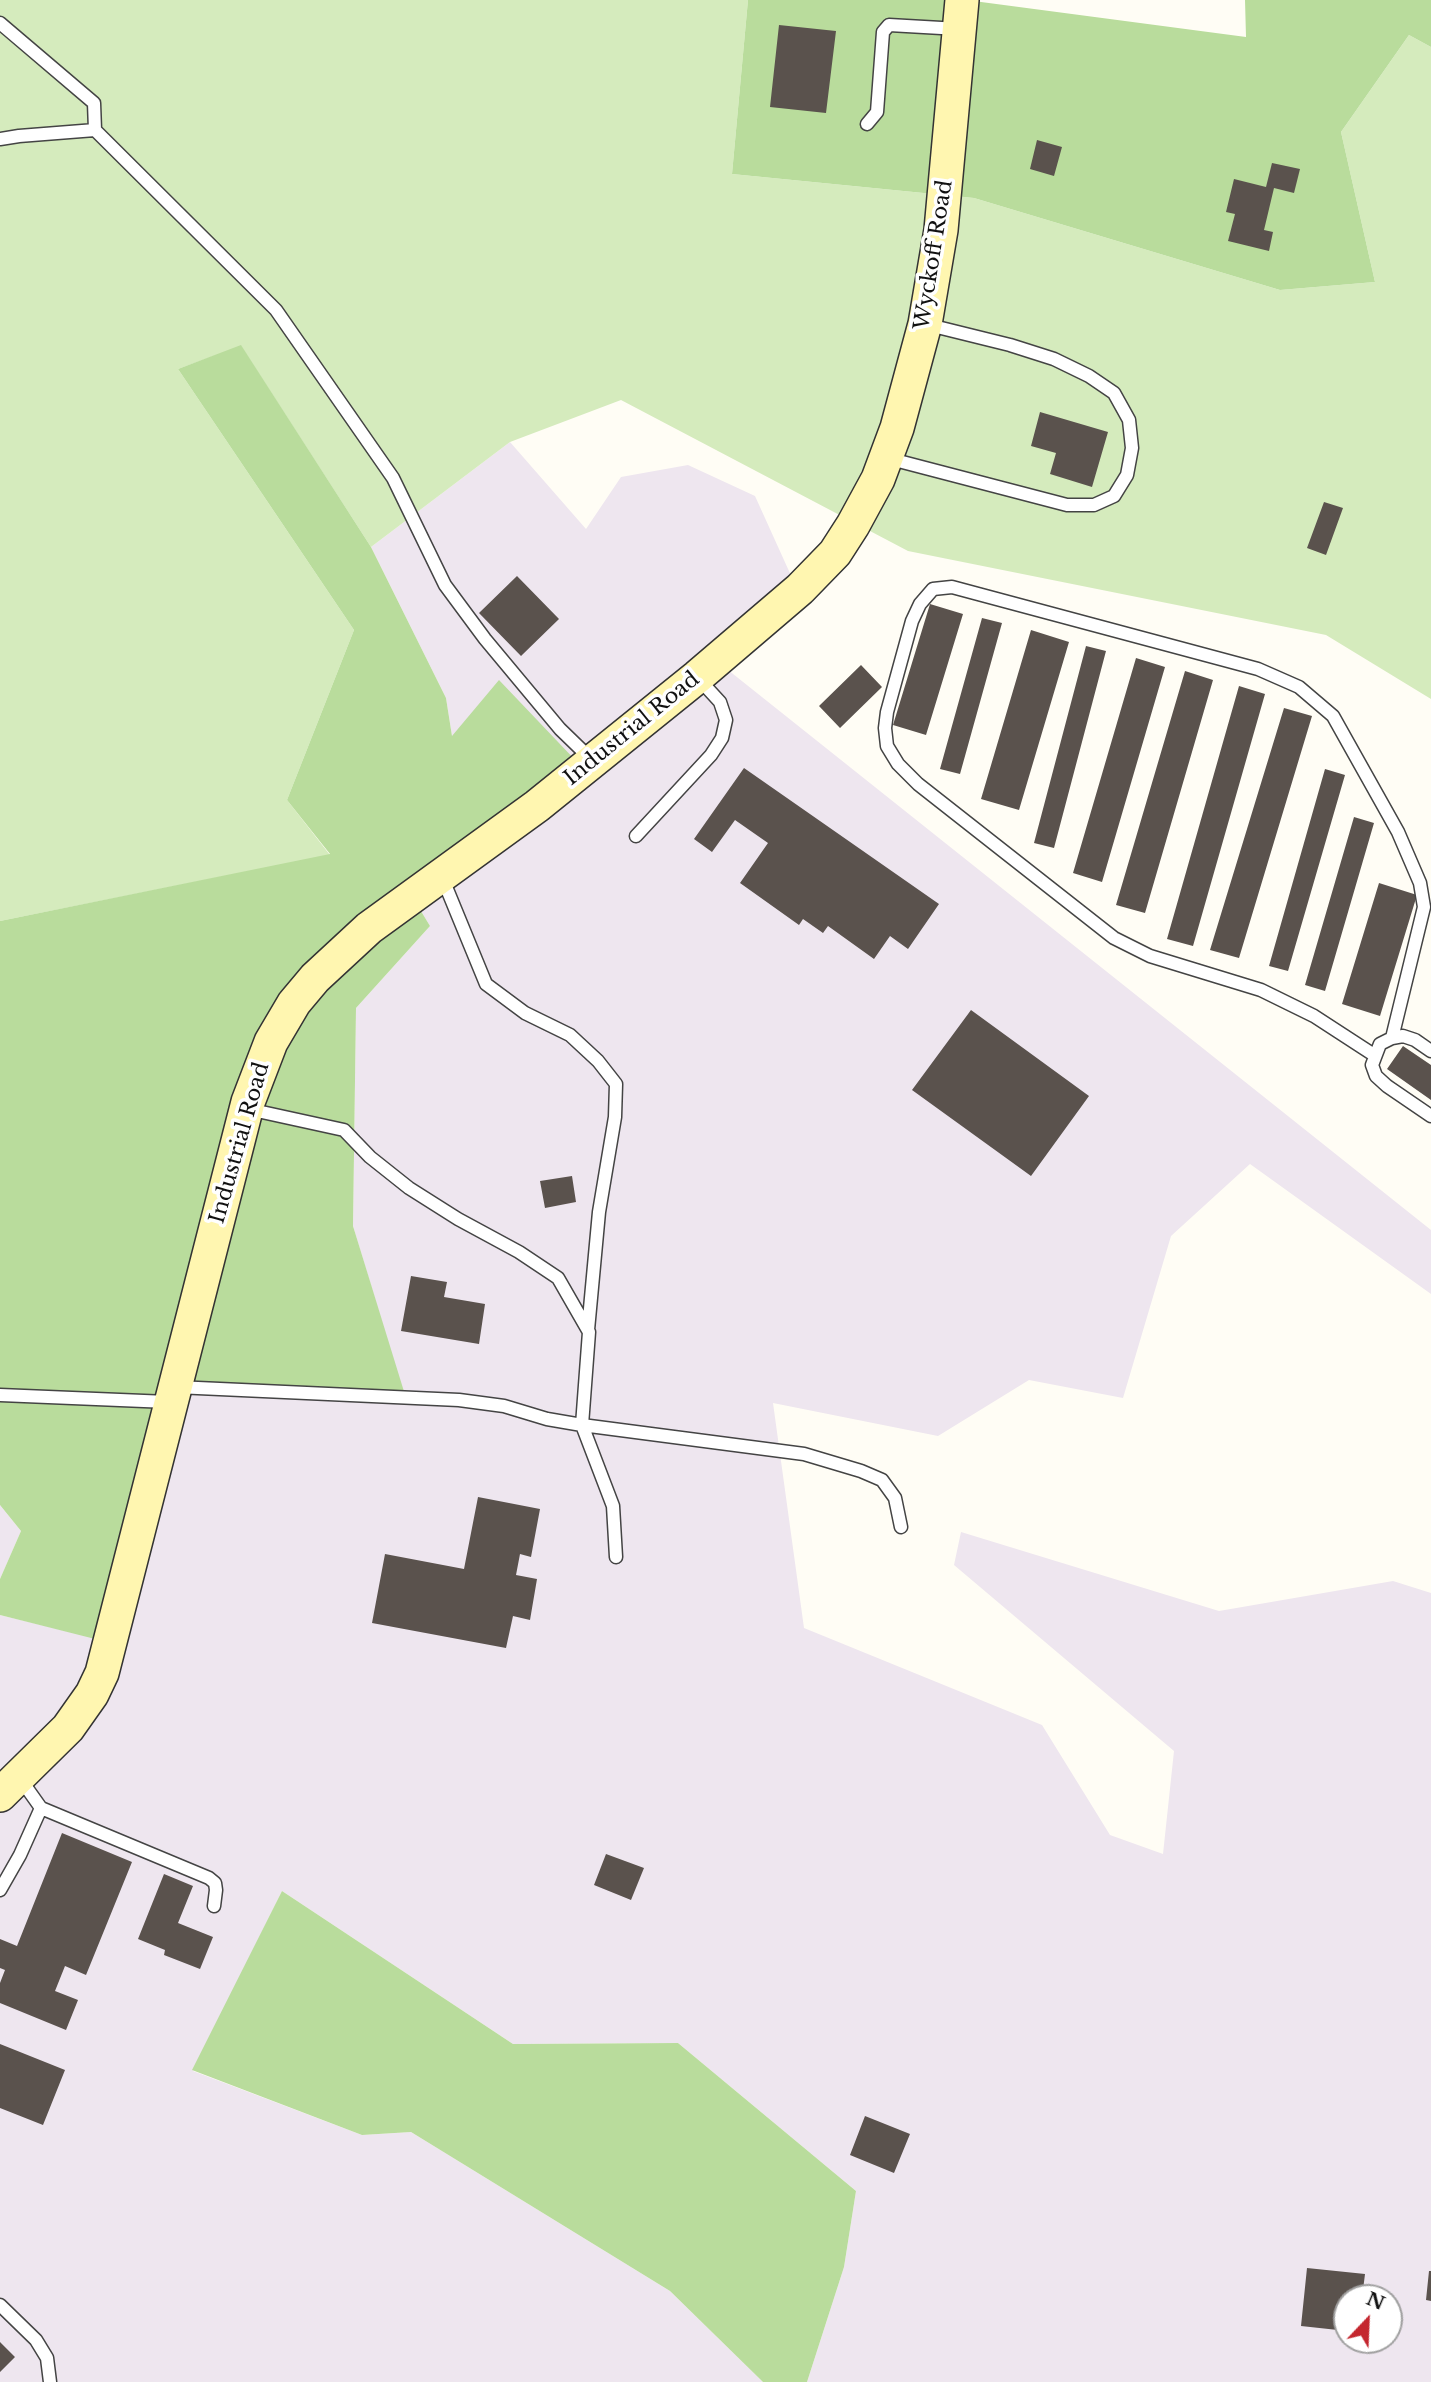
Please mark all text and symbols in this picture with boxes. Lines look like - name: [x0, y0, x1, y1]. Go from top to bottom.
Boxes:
- street label: Wyckoff Road: [910, 178, 958, 332]
- street label: Industrial Road: [559, 667, 705, 791]
- street label: Industrial Road: [205, 1060, 275, 1226]
- north arrow: [1333, 2284, 1403, 2354]
- text: N: [1363, 2287, 1388, 2315]

